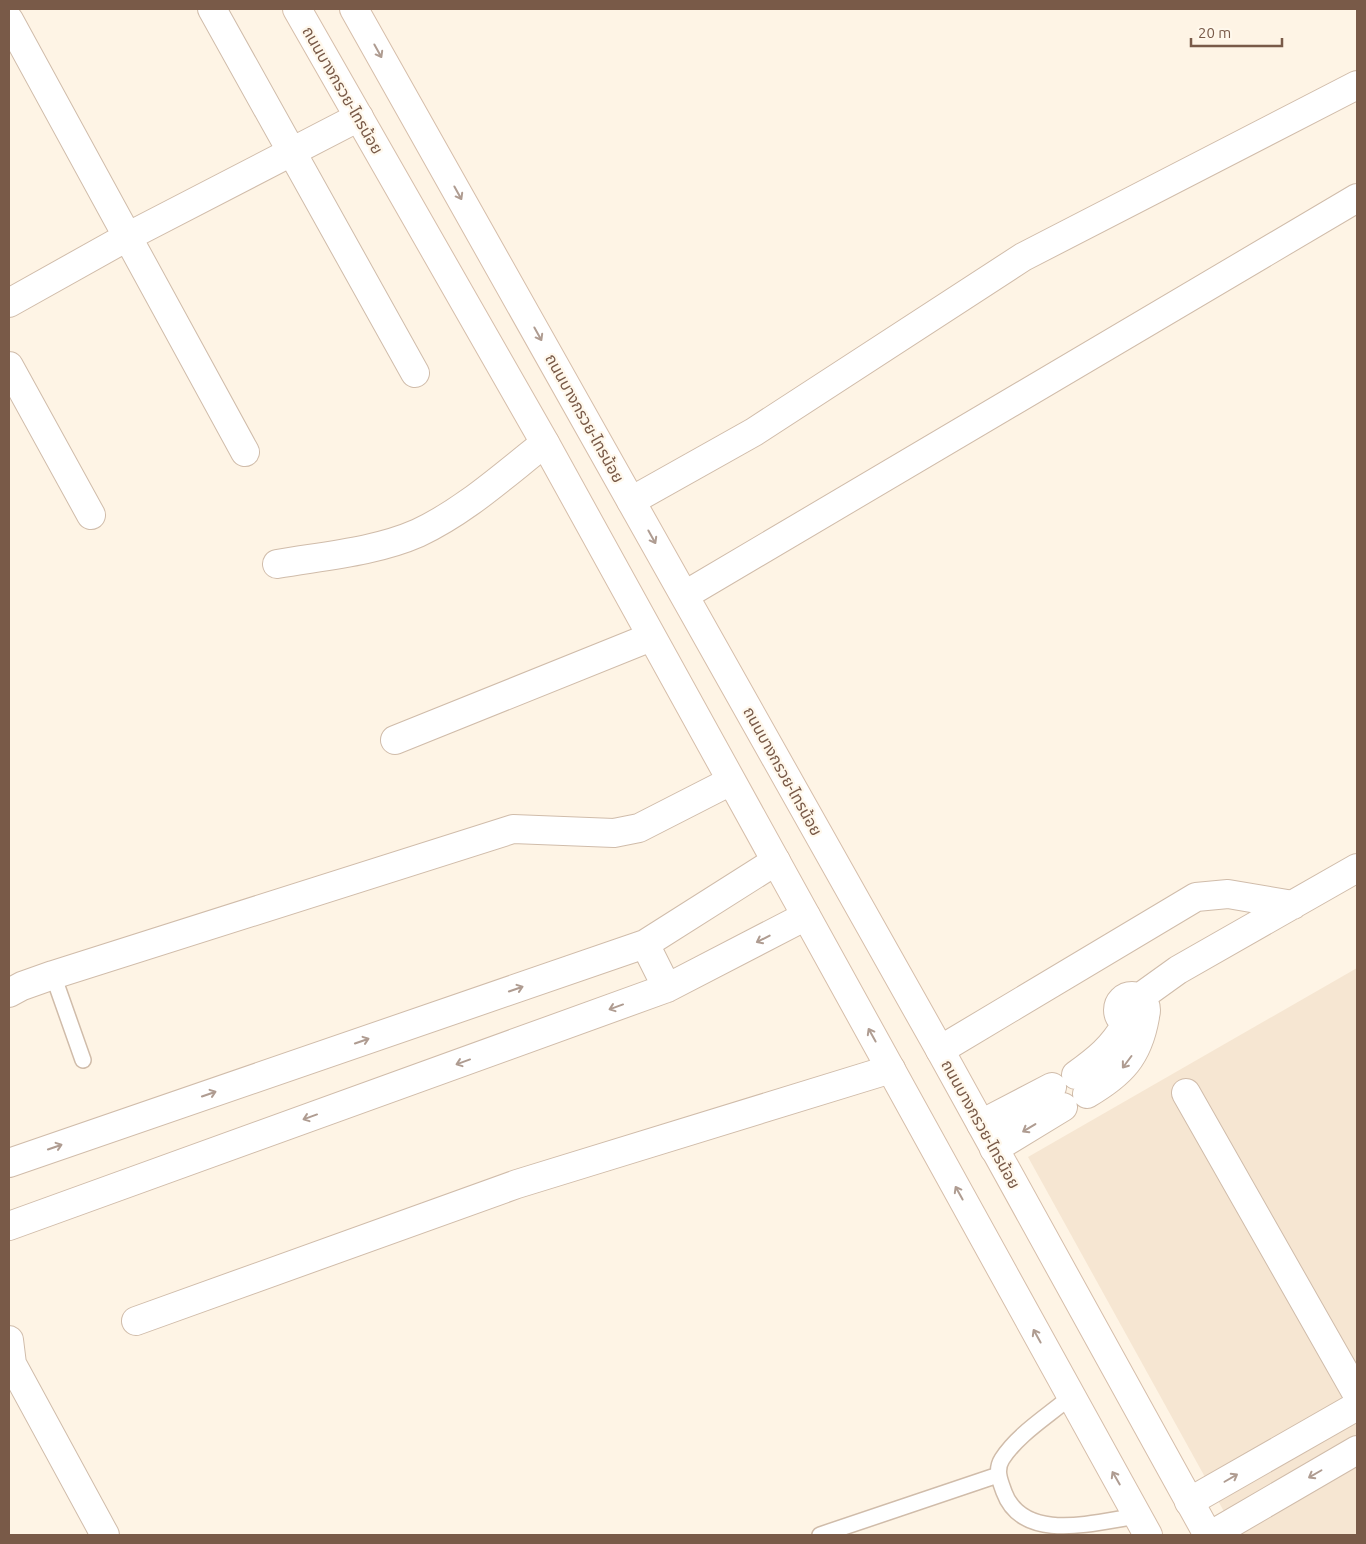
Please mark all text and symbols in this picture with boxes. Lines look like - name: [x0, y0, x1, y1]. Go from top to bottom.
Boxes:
- scale bar: [1191, 15, 1282, 47]
- street label: ถนนบางกรวย-ไทรน้อย: [299, 23, 387, 157]
- text: 20 m: [1198, 24, 1231, 41]
- one-way arrow: [373, 44, 383, 59]
- one-way arrow: [453, 185, 463, 200]
- one-way arrow: [533, 327, 543, 341]
- street label: ถนนบางกรวย-ไทรน้อย: [542, 351, 628, 485]
- one-way arrow: [648, 529, 657, 544]
- street label: ถนนบางกรวย-ไทรน้อย: [740, 704, 826, 838]
- one-way arrow: [756, 935, 771, 944]
- one-way arrow: [508, 983, 524, 993]
- one-way arrow: [609, 1003, 624, 1012]
- one-way arrow: [867, 1028, 877, 1043]
- one-way arrow: [354, 1036, 369, 1045]
- one-way arrow: [1122, 1055, 1133, 1068]
- street label: ถนนบางกรวย-ไทรน้อย: [938, 1057, 1024, 1191]
- one-way arrow: [456, 1058, 471, 1067]
- one-way arrow: [200, 1089, 216, 1098]
- one-way arrow: [303, 1113, 318, 1122]
- one-way arrow: [1022, 1124, 1036, 1134]
- one-way arrow: [47, 1142, 62, 1151]
- one-way arrow: [953, 1186, 963, 1201]
- one-way arrow: [1031, 1329, 1041, 1343]
- one-way arrow: [1309, 1470, 1323, 1480]
- one-way arrow: [1110, 1471, 1120, 1485]
- one-way arrow: [1223, 1473, 1238, 1482]

